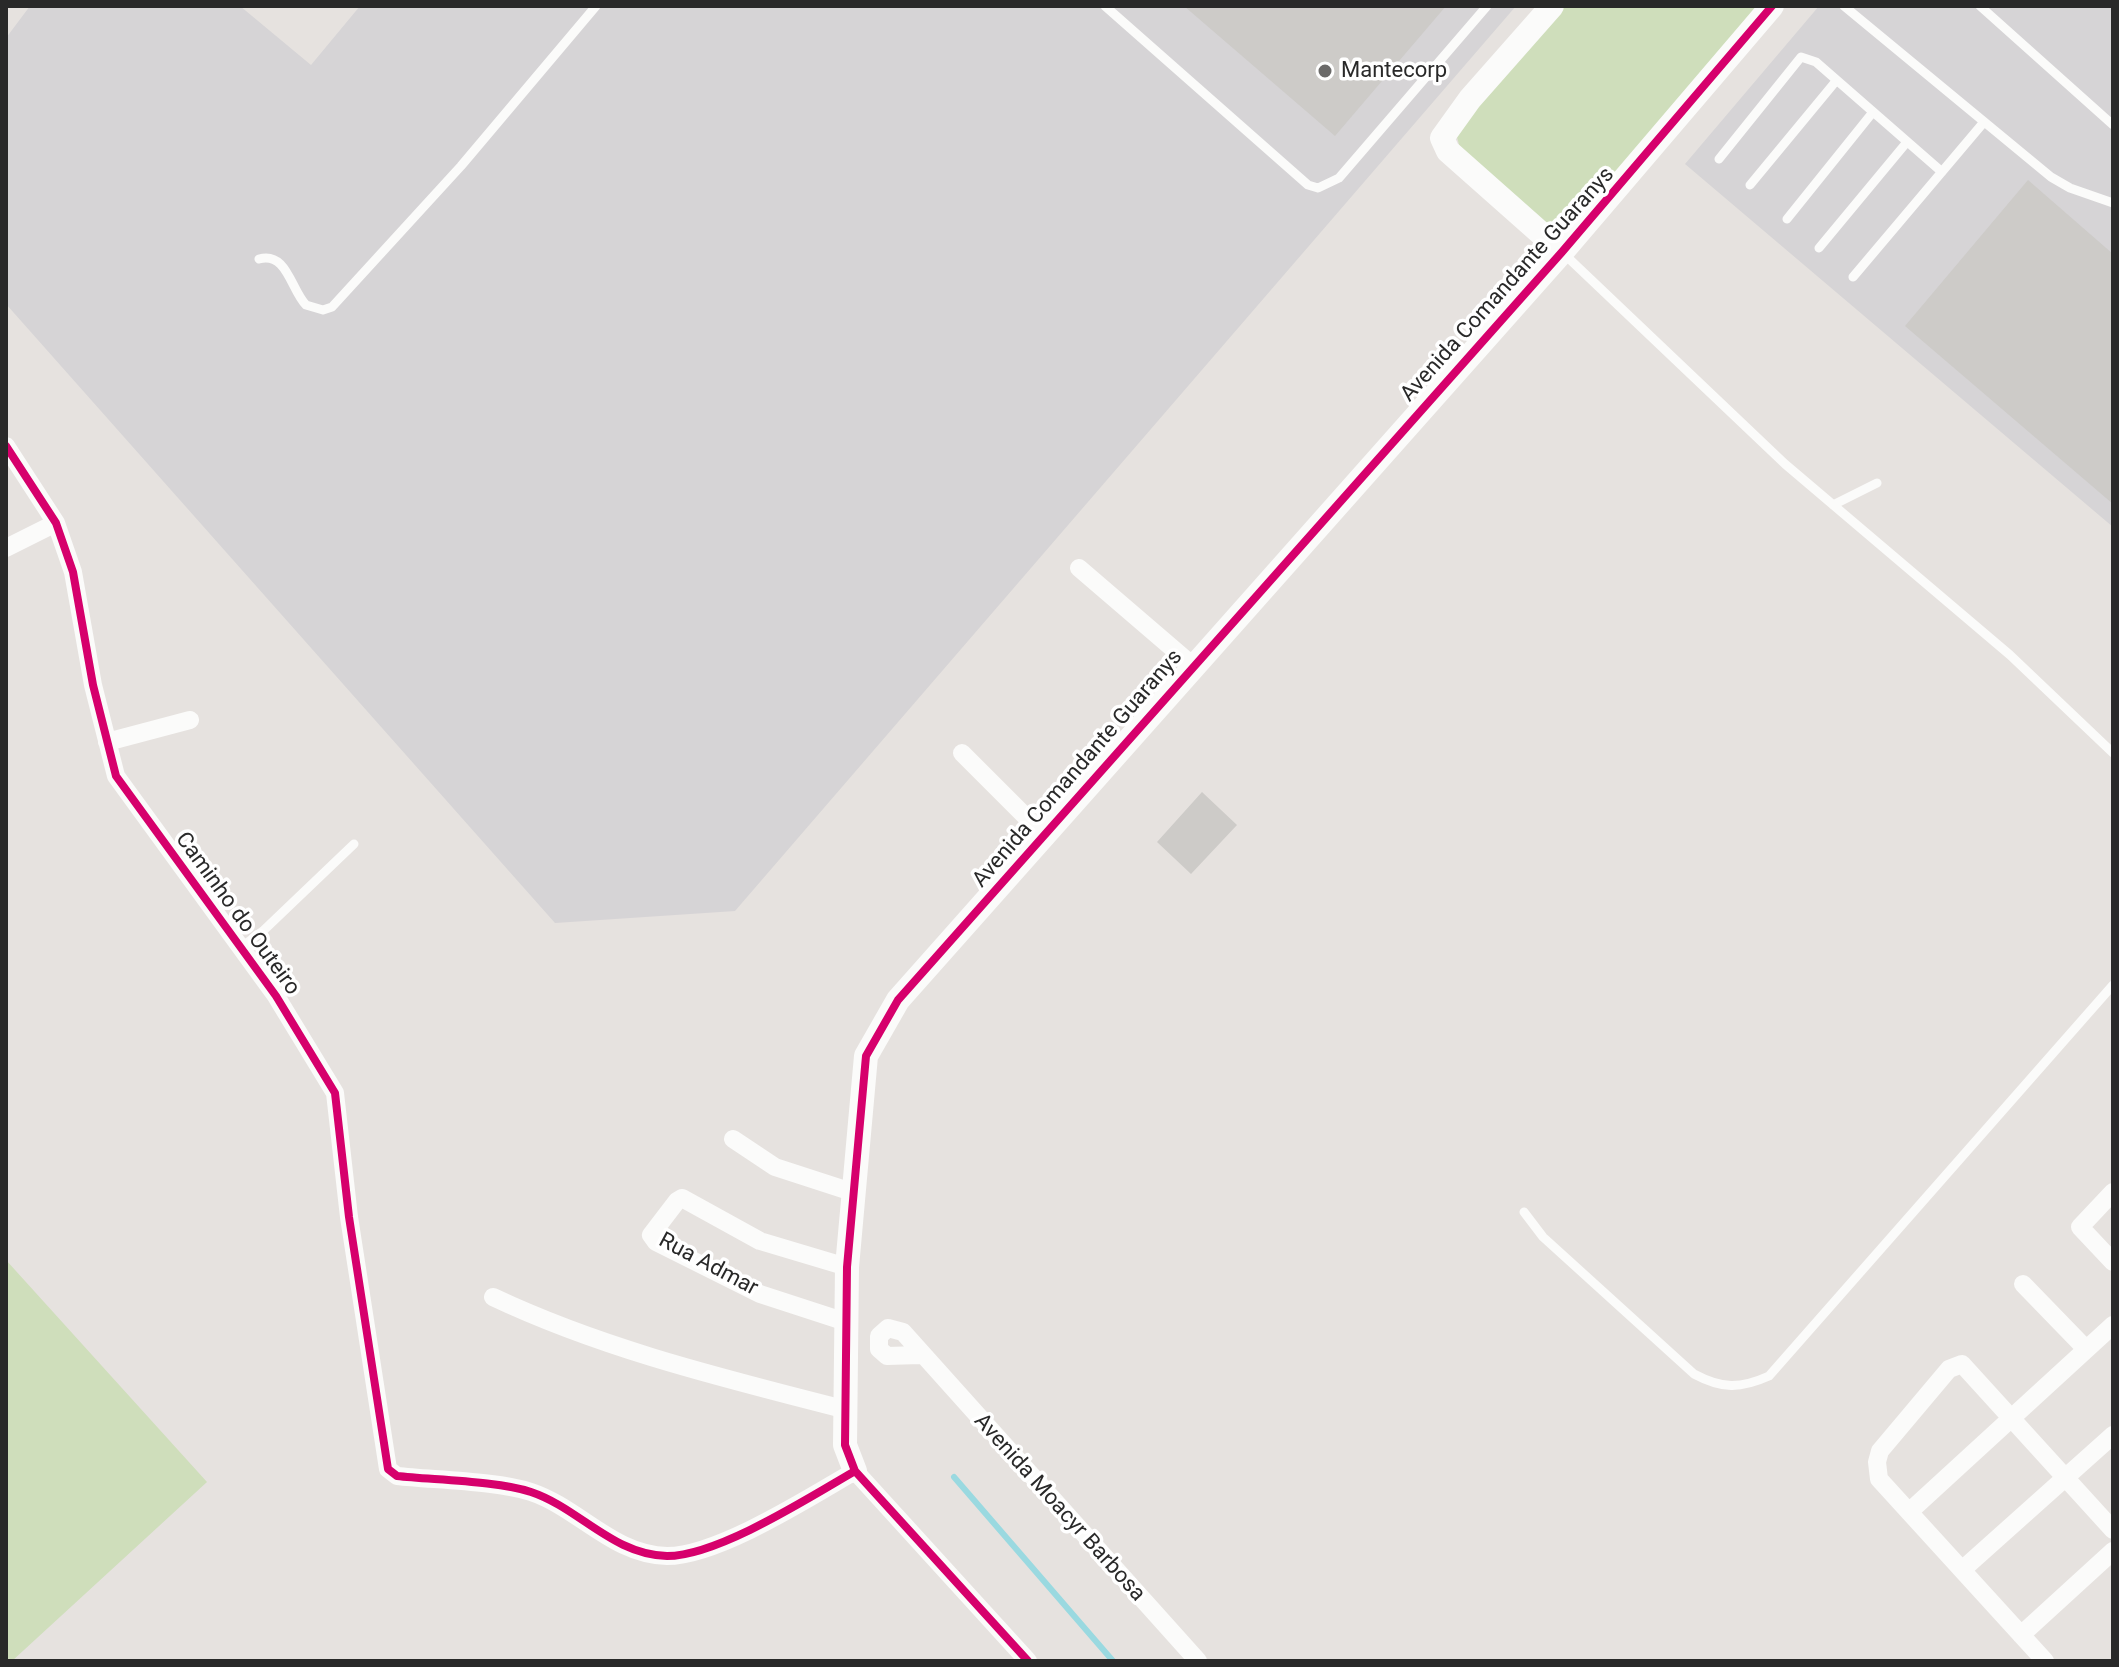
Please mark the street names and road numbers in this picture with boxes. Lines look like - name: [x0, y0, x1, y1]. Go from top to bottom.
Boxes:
- street label: Avenida Comandante Guaranys: [1396, 162, 1620, 408]
- street label: Avenida Comandante Guaranys: [968, 645, 1188, 893]
- street label: Caminho do Outeiro: [169, 827, 305, 1001]
- street label: Rua Admar: [654, 1228, 762, 1302]
- street label: Avenida Moacyr Barbosa: [968, 1409, 1150, 1607]

